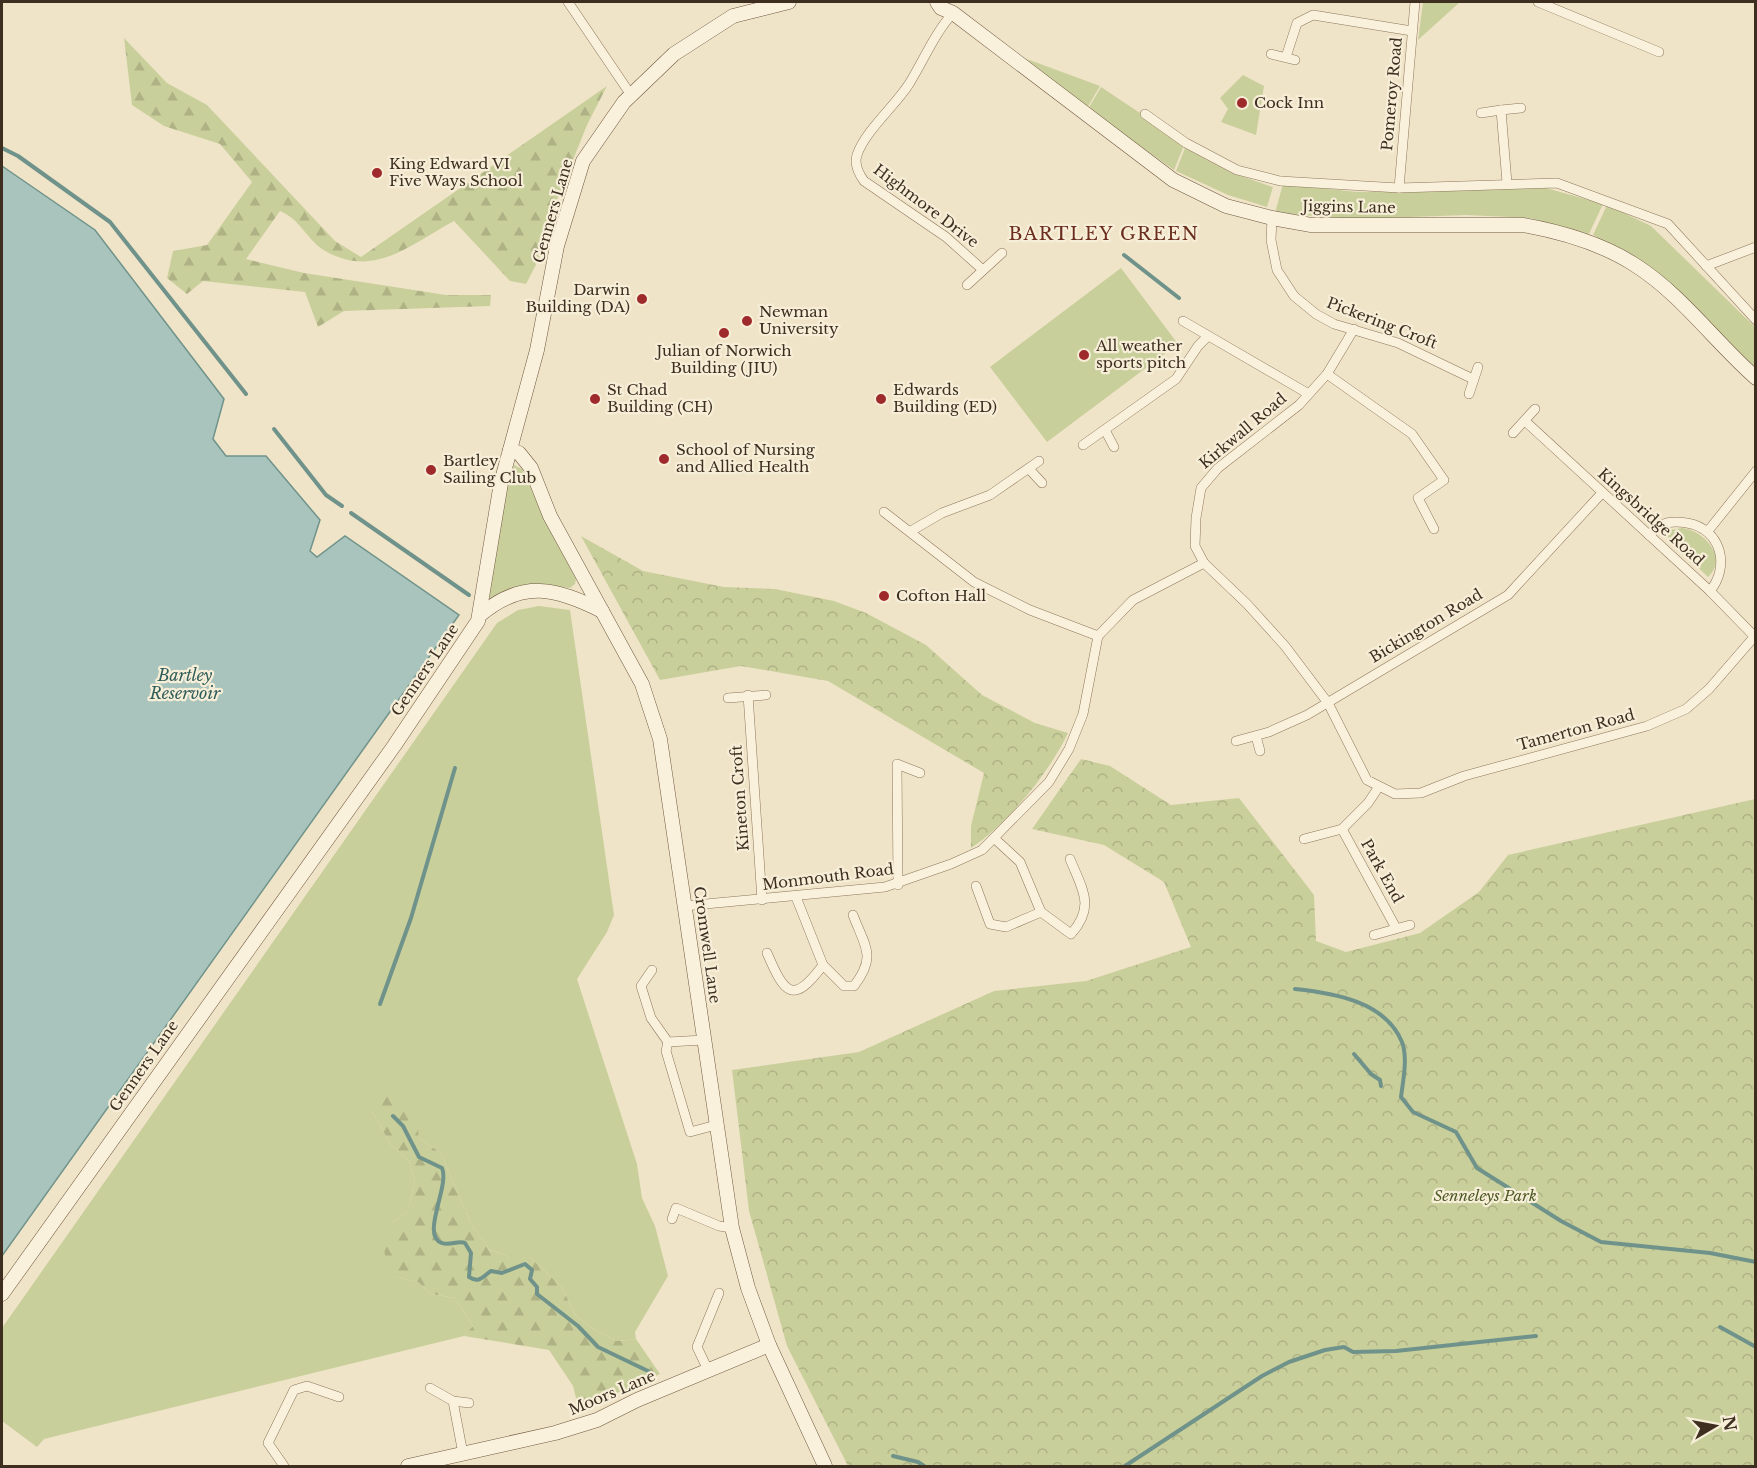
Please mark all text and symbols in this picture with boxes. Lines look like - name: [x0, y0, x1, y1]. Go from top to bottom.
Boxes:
- street label: Pomeroy Road: [1377, 36, 1406, 152]
- place label: Cock Inn: [1254, 93, 1324, 112]
- marker: Cock Inn: [1235, 96, 1249, 110]
- place label: King Edward VI Five Ways School: [389, 154, 523, 190]
- street label: Genners Lane: [529, 157, 576, 265]
- street label: Highmore Drive: [870, 160, 983, 251]
- marker: King Edward VI Five Ways School: [370, 166, 384, 180]
- street label: Jiggins Lane: [1300, 196, 1396, 217]
- district label: BARTLEY GREEN: [1008, 223, 1200, 245]
- place label: Darwin Building (DA): [525, 280, 630, 316]
- marker: Darwin Building (DA): [635, 292, 649, 306]
- street label: Pickering Croft: [1324, 293, 1441, 353]
- place label: Newman University: [759, 302, 839, 338]
- marker: Newman University: [740, 314, 754, 328]
- marker: Julian of Norwich Building (JIU): [717, 326, 731, 340]
- place label: All weather sports pitch: [1095, 336, 1186, 372]
- place label: Julian of Norwich Building (JIU): [654, 341, 792, 377]
- marker: All weather sports pitch: [1077, 348, 1091, 362]
- place label: St Chad Building (CH): [607, 380, 713, 416]
- place label: Edwards Building (ED): [893, 380, 997, 416]
- street label: Kirkwall Road: [1195, 389, 1290, 473]
- marker: St Chad Building (CH): [588, 392, 602, 406]
- marker: Edwards Building (ED): [874, 392, 888, 406]
- place label: School of Nursing and Allied Health: [676, 440, 816, 476]
- place label: Bartley Sailing Club: [443, 451, 537, 487]
- marker: School of Nursing and Allied Health: [657, 452, 671, 466]
- marker: Bartley Sailing Club: [424, 463, 438, 477]
- street label: Kingsbridge Road: [1594, 464, 1709, 569]
- street label: Bickington Road: [1366, 584, 1486, 667]
- place label: Cofton Hall: [896, 586, 986, 605]
- marker: Cofton Hall: [877, 589, 891, 603]
- street label: Genners Lane: [387, 620, 462, 720]
- water label: Bartley Reservoir: [149, 665, 221, 703]
- street label: Tamerton Road: [1515, 705, 1637, 754]
- street label: Kineton Croft: [726, 744, 753, 852]
- street label: Park End: [1357, 835, 1408, 906]
- street label: Monmouth Road: [761, 859, 895, 894]
- street label: Cromwell Lane: [690, 885, 725, 1005]
- street label: Genners Lane: [105, 1016, 182, 1115]
- park label: Senneleys Park: [1433, 1186, 1537, 1205]
- street label: Moors Lane: [566, 1366, 658, 1419]
- north arrow: [1685, 1396, 1745, 1456]
- text: N: [1719, 1414, 1741, 1433]

